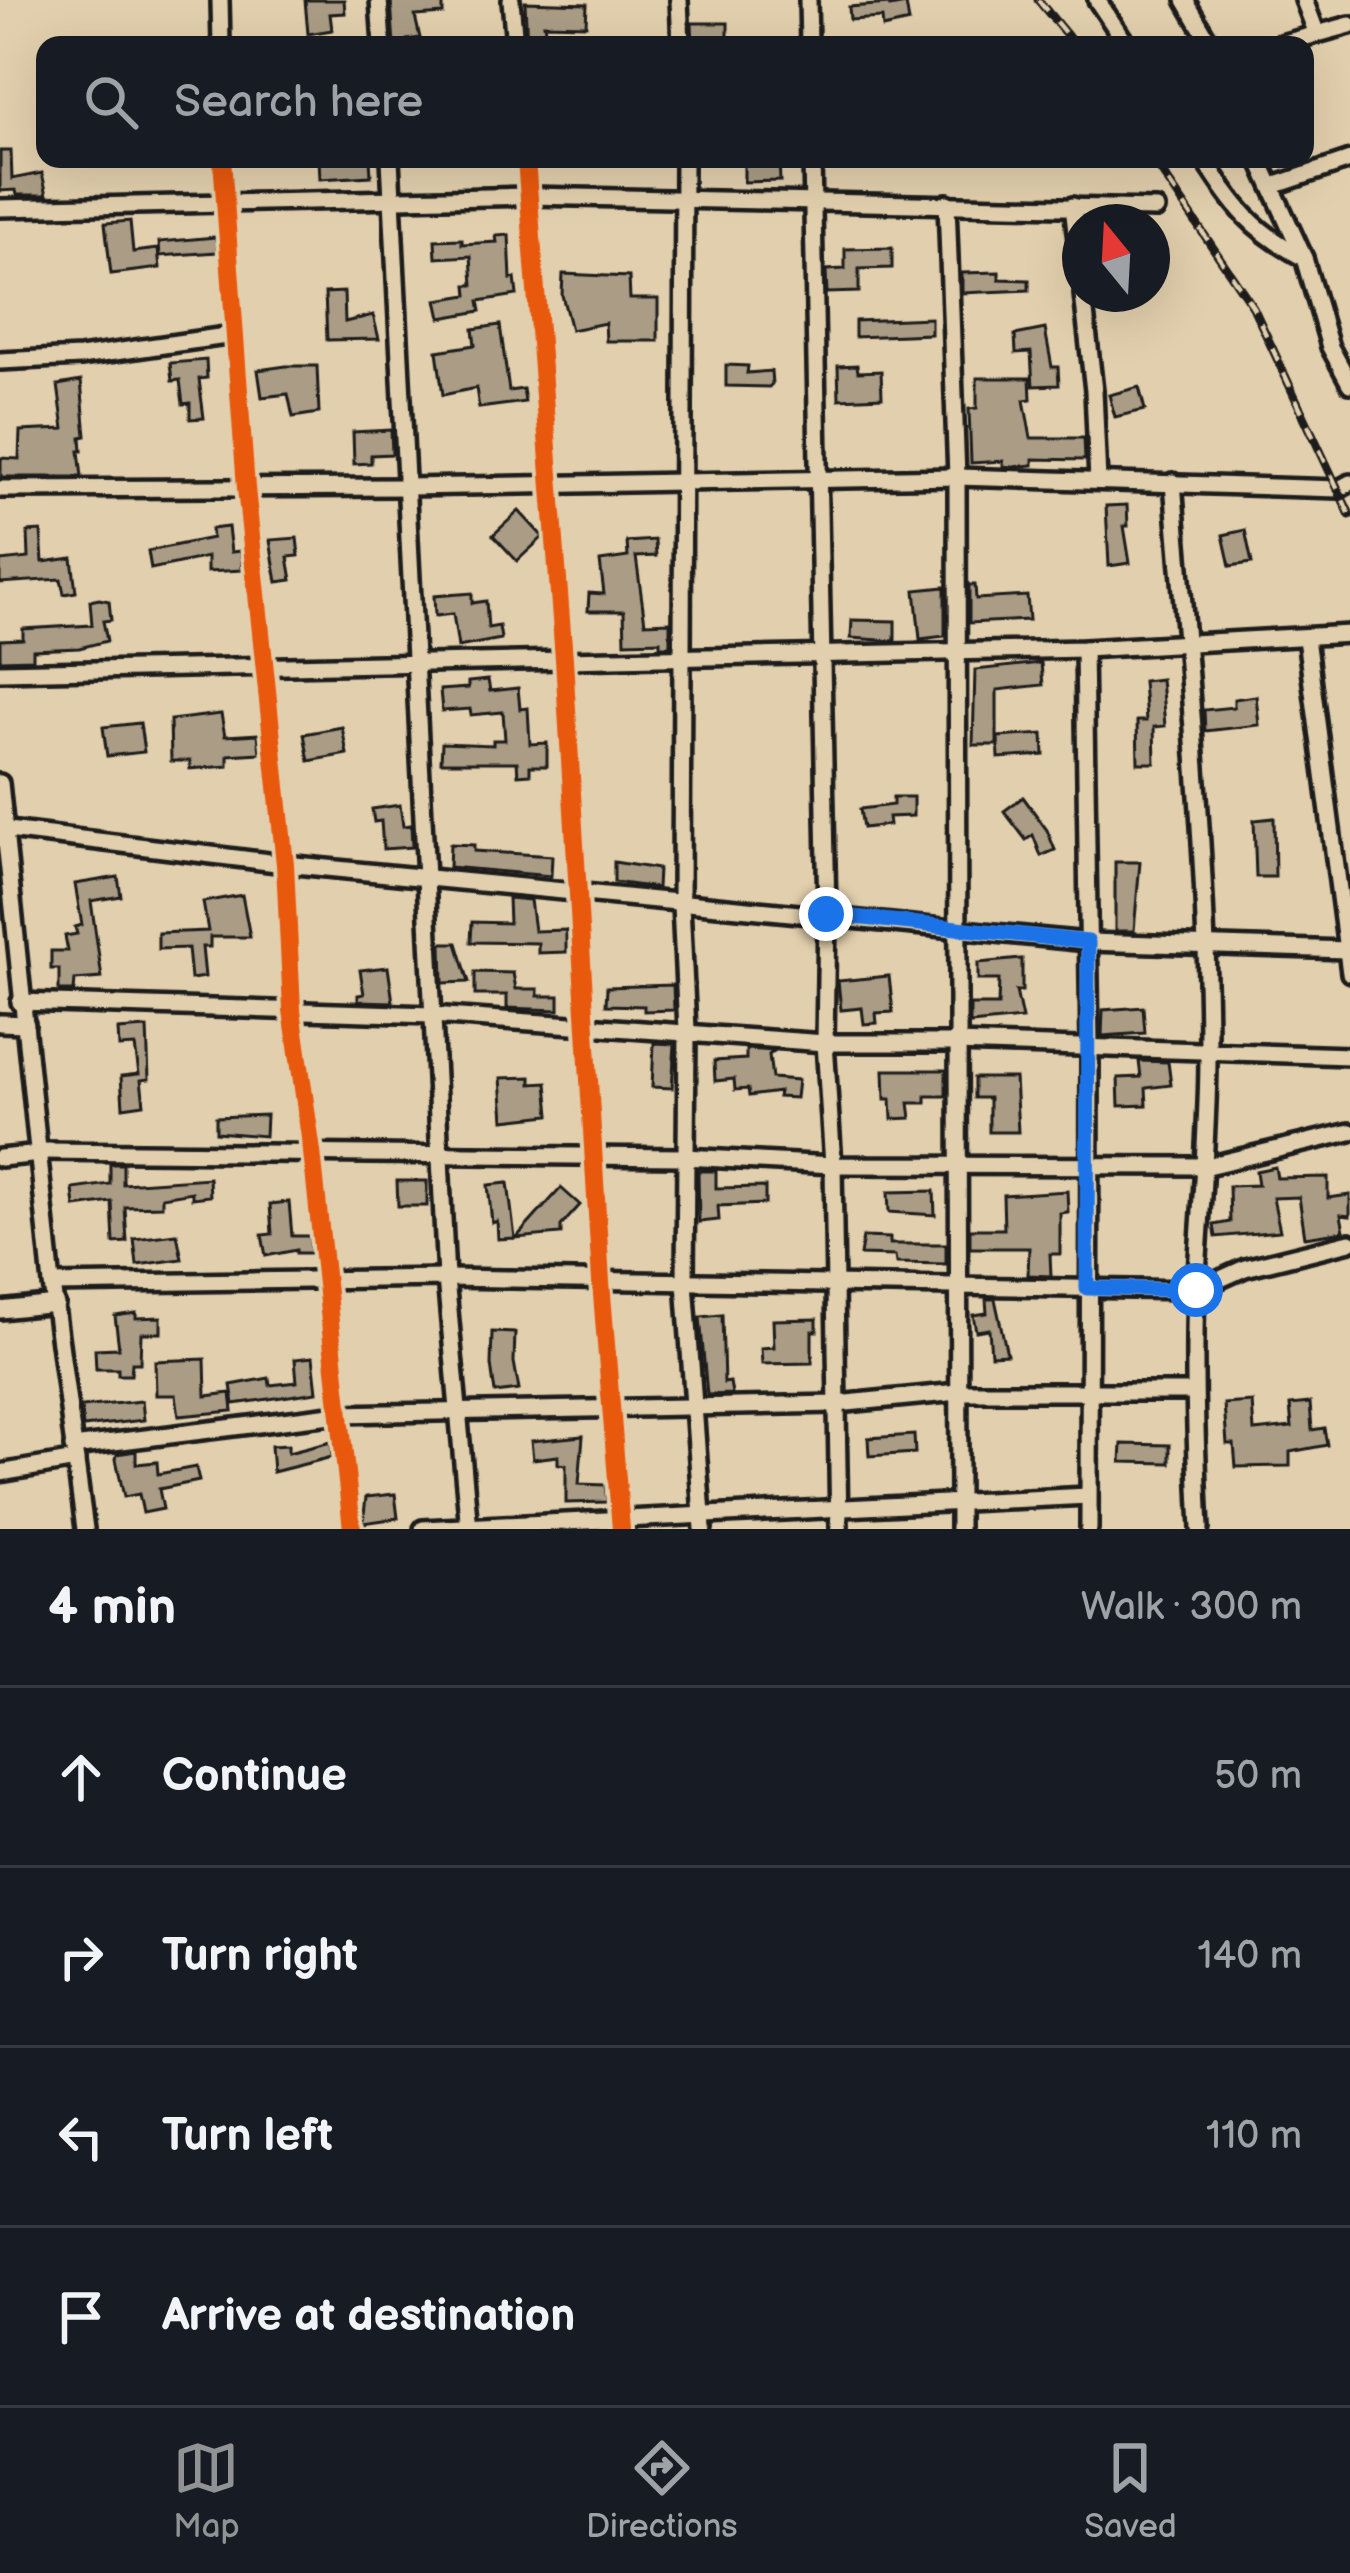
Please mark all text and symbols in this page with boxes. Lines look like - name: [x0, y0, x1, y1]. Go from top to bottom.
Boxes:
- search box: [36, 36, 1314, 168]
- icon: search: [78, 69, 144, 135]
- text: Search here: [174, 75, 423, 130]
- north arrow: [1062, 204, 1170, 312]
- route end: [799, 887, 853, 941]
- route start: [1169, 1263, 1223, 1317]
- text: 4 min: [48, 1577, 176, 1638]
- text: Walk · 300 m: [1081, 1584, 1302, 1631]
- icon: ahead: [48, 1744, 114, 1810]
- text: Continue: [162, 1749, 347, 1804]
- text: 50 m: [1214, 1753, 1302, 1800]
- icon: right: [48, 1924, 114, 1990]
- text: Turn right: [162, 1929, 358, 1984]
- text: 140 m: [1197, 1933, 1302, 1980]
- icon: left: [48, 2104, 114, 2170]
- text: Turn left: [162, 2109, 333, 2164]
- text: 110 m: [1206, 2113, 1302, 2160]
- icon: arrive: [48, 2284, 114, 2350]
- text: Arrive at destination: [162, 2289, 575, 2344]
- tab: Map: [173, 2435, 240, 2547]
- tab: Directions: [586, 2435, 738, 2547]
- tab: Saved: [1084, 2435, 1177, 2547]

